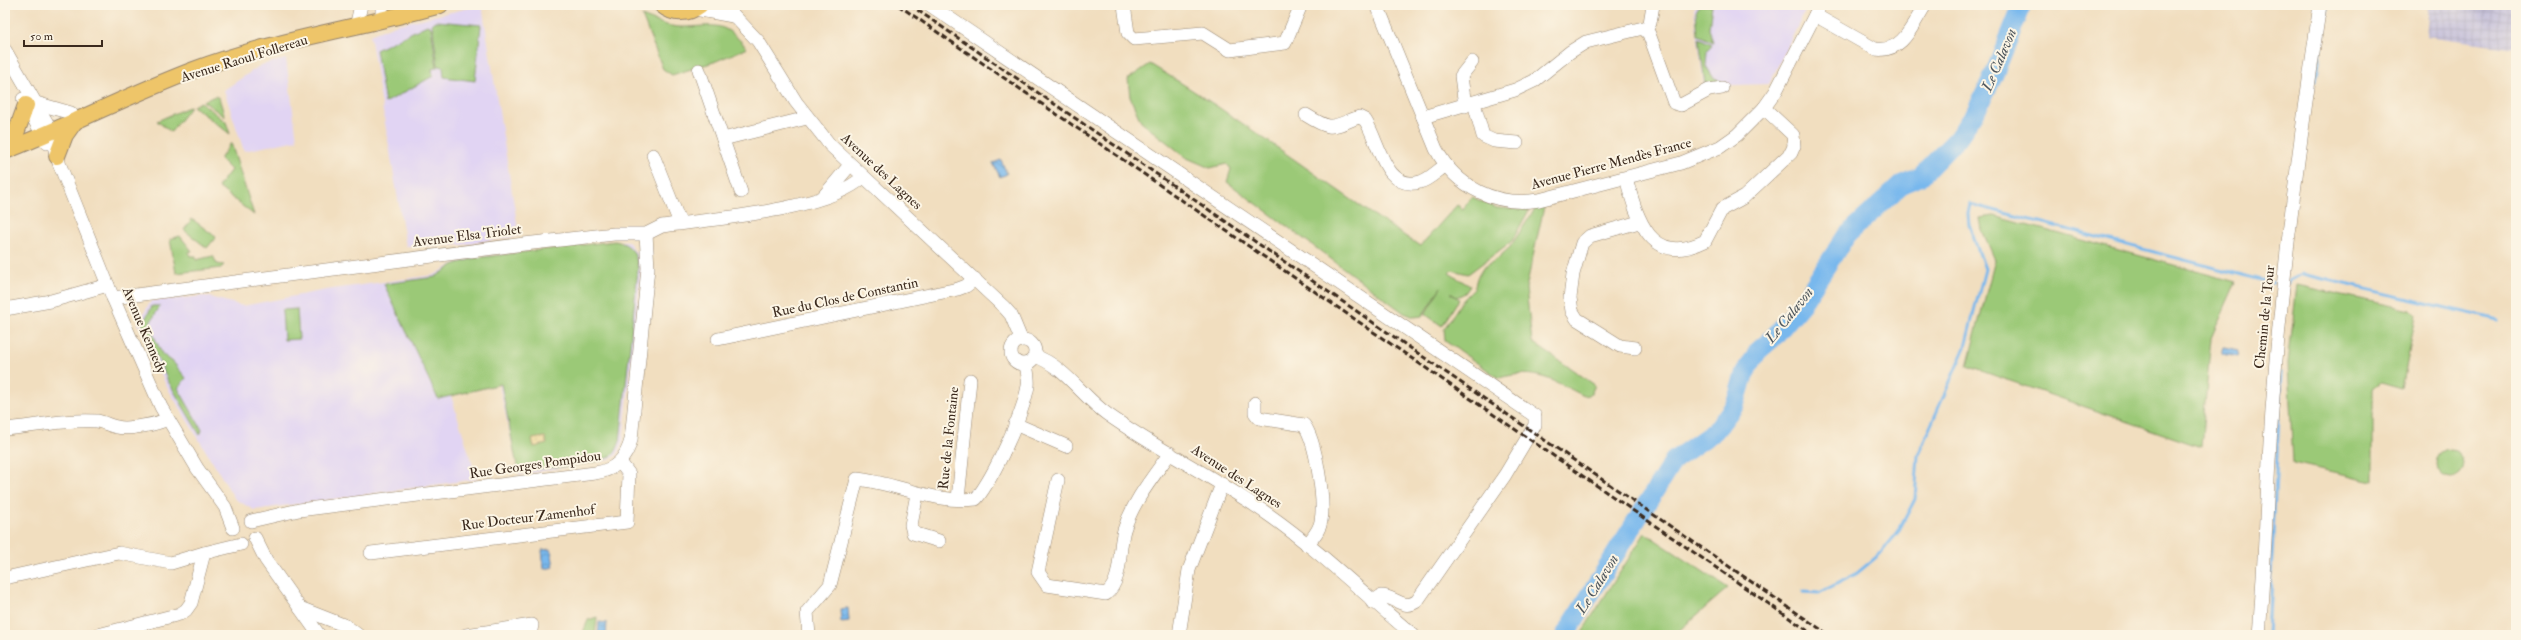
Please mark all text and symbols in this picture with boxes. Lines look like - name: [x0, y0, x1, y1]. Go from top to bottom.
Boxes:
- scale bar: [24, 22, 102, 48]
- water label: Le Calavon: [1977, 26, 2021, 95]
- text: 50 m: [30, 29, 54, 44]
- street label: Avenue Raoul Follereau: [178, 31, 310, 86]
- street label: Avenue des Lagnes: [837, 129, 926, 213]
- street label: Avenue Pierre Mendès France: [1528, 134, 1693, 193]
- street label: Avenue Elsa Triolet: [411, 220, 523, 251]
- street label: Chemin de la Tour: [2251, 264, 2278, 370]
- street label: Rue du Clos de Constantin: [771, 274, 920, 321]
- street label: Avenue Kennedy: [117, 283, 171, 377]
- water label: Le Calavon: [1760, 283, 1818, 348]
- street label: Rue de la Fontaine: [935, 386, 962, 490]
- street label: Avenue des Lagnes: [1187, 440, 1285, 512]
- street label: Rue Georges Pompidou: [468, 447, 602, 483]
- street label: Rue Docteur Zamenhof: [460, 501, 598, 534]
- water label: Le Calavon: [1571, 551, 1623, 618]

